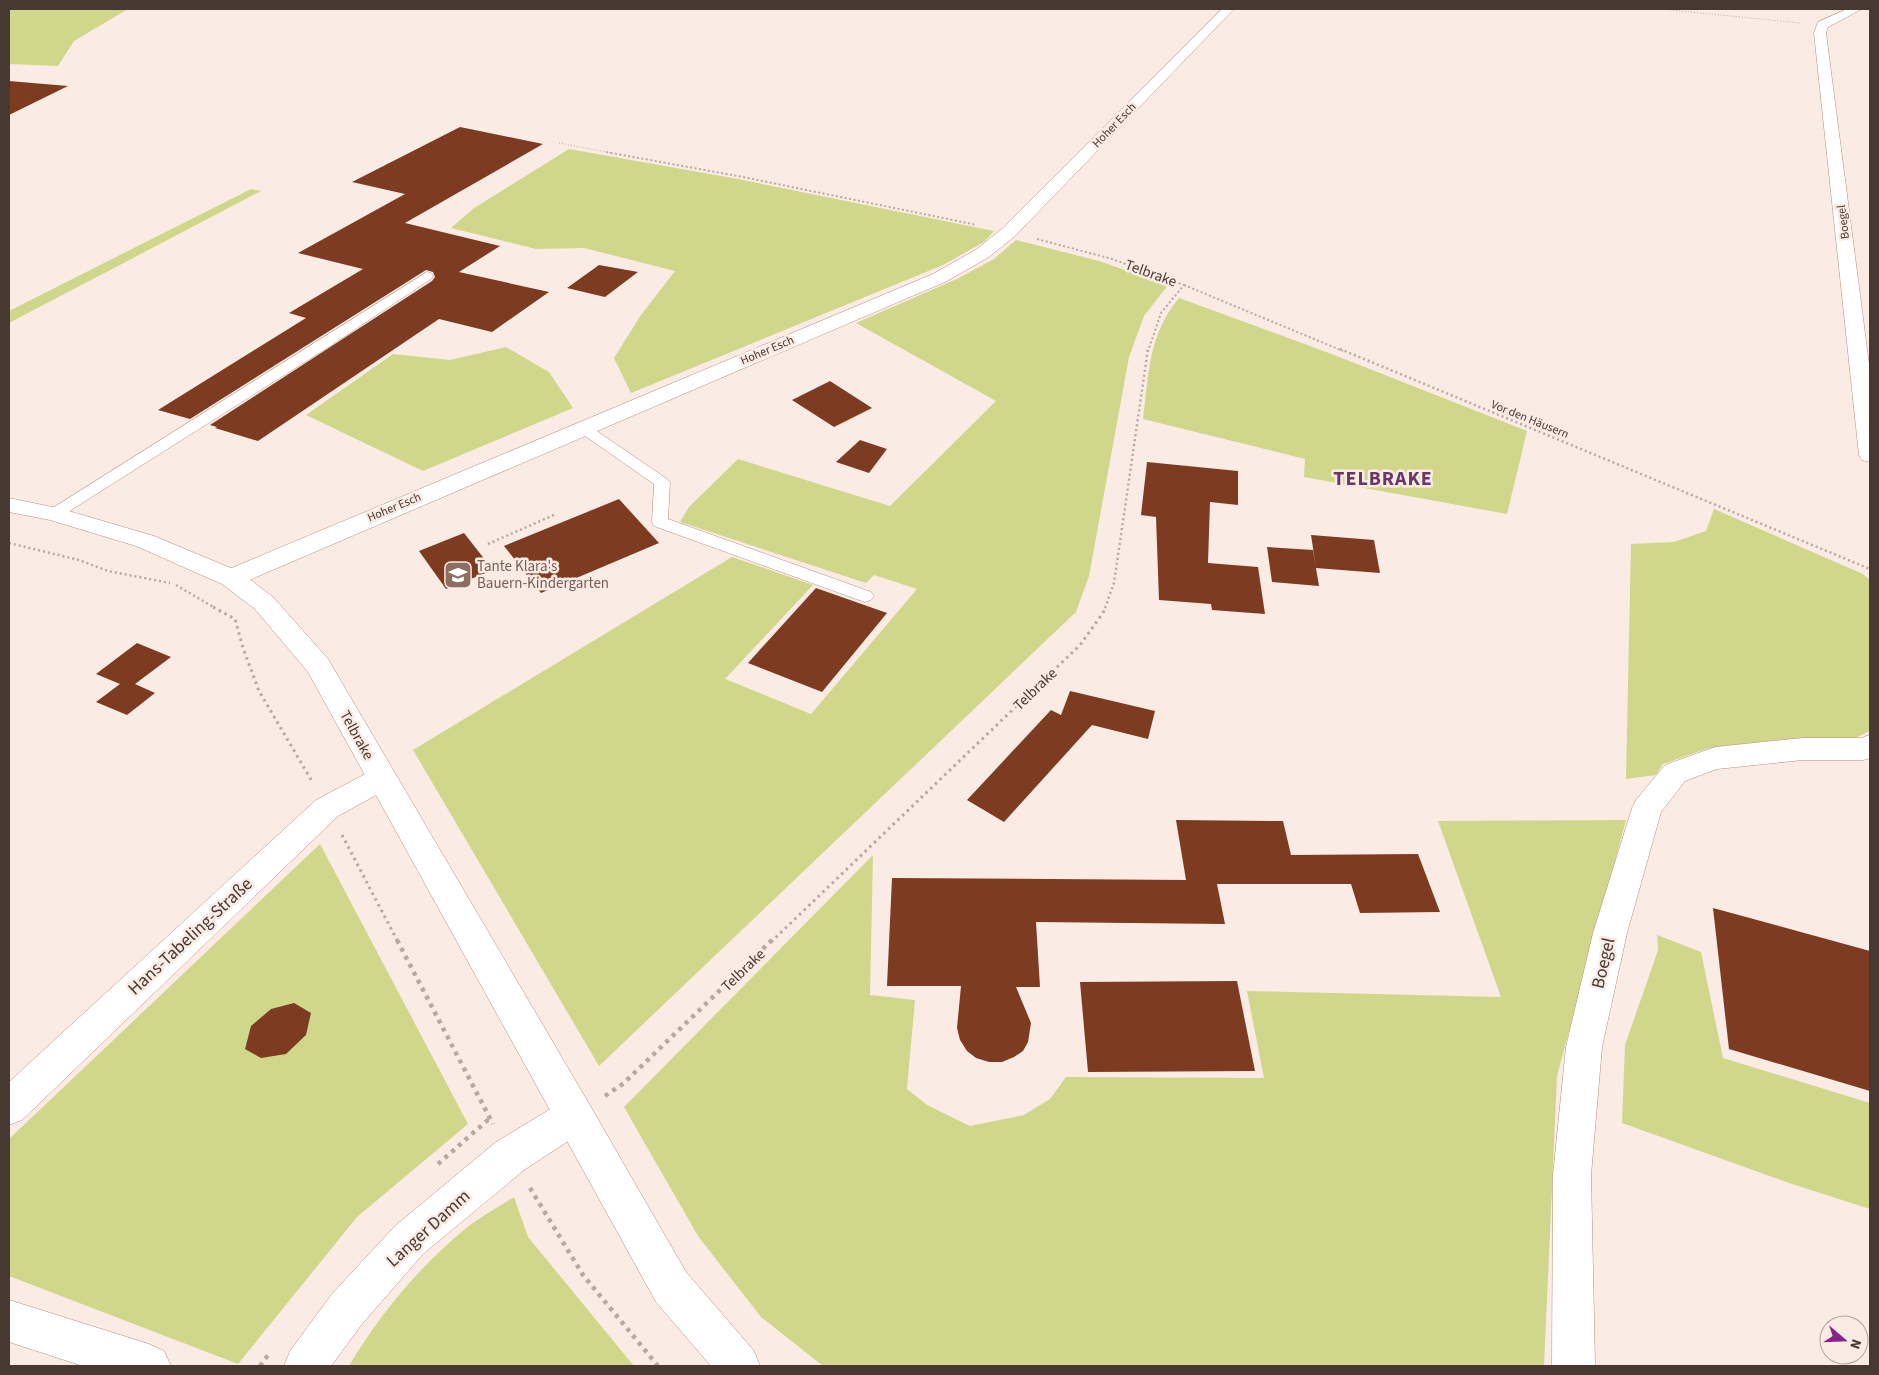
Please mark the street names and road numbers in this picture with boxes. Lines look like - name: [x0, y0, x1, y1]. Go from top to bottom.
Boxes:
- street label: Hoher Esch: [1089, 99, 1140, 152]
- street label: Boegel: [1833, 204, 1854, 240]
- street label: Telbrake: [1122, 254, 1180, 293]
- street label: Hoher Esch: [738, 332, 797, 369]
- street label: Vor den Häusern: [1488, 396, 1571, 443]
- street label: Hoher Esch: [365, 489, 424, 526]
- street label: Telbrake: [1009, 663, 1062, 716]
- street label: Telbrake: [334, 707, 379, 764]
- street label: Hans-Tabeling-Straße: [123, 872, 258, 1001]
- street label: Boegel: [1586, 935, 1621, 991]
- street label: Telbrake: [717, 944, 770, 997]
- street label: Langer Damm: [381, 1184, 476, 1273]

